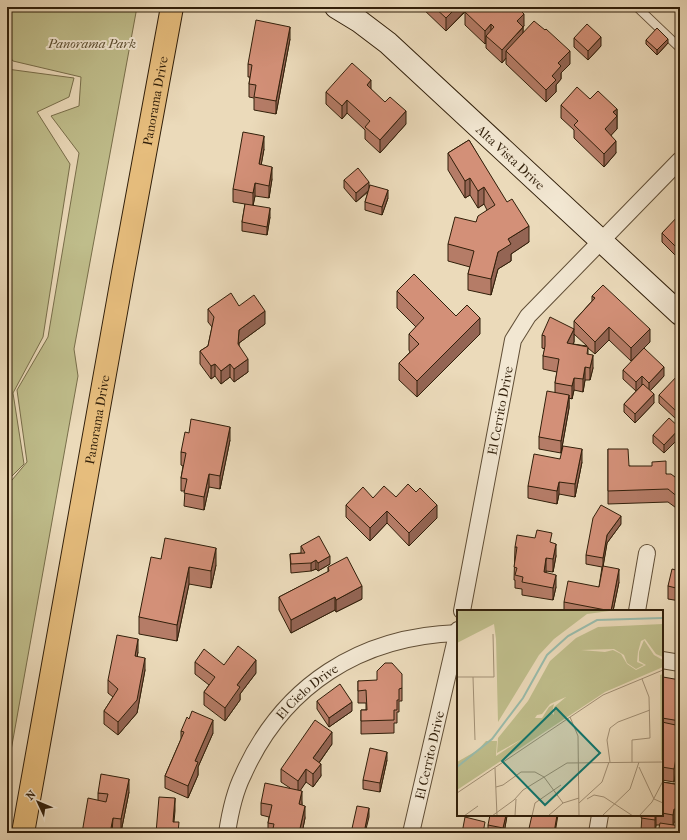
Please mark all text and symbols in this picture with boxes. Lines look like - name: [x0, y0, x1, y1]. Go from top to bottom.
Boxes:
- park label: Panorama Park: [47, 36, 136, 51]
- street label: Panorama Drive: [140, 54, 171, 147]
- street label: Alta Vista Drive: [473, 121, 548, 193]
- street label: El Cerrito Drive: [485, 364, 516, 456]
- street label: Panorama Drive: [82, 373, 113, 466]
- inset map: [457, 610, 663, 816]
- street label: El Cielo Drive: [273, 660, 341, 722]
- street label: El Cerrito Drive: [412, 709, 447, 801]
- north arrow: [18, 782, 58, 822]
- text: N: [24, 787, 39, 803]

